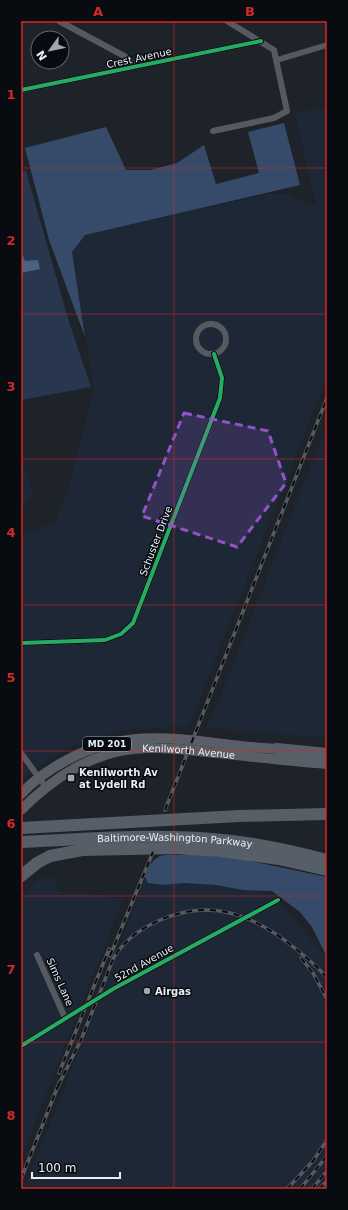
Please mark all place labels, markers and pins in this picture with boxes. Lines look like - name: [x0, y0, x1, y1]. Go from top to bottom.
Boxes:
- place label: Kenilworth Av at Lydell Rd: [79, 767, 158, 790]
- marker: Kenilworth Av at Lydell Rd: [66, 773, 76, 783]
- marker: Airgas: [142, 986, 152, 996]
- place label: Airgas: [155, 986, 191, 997]

